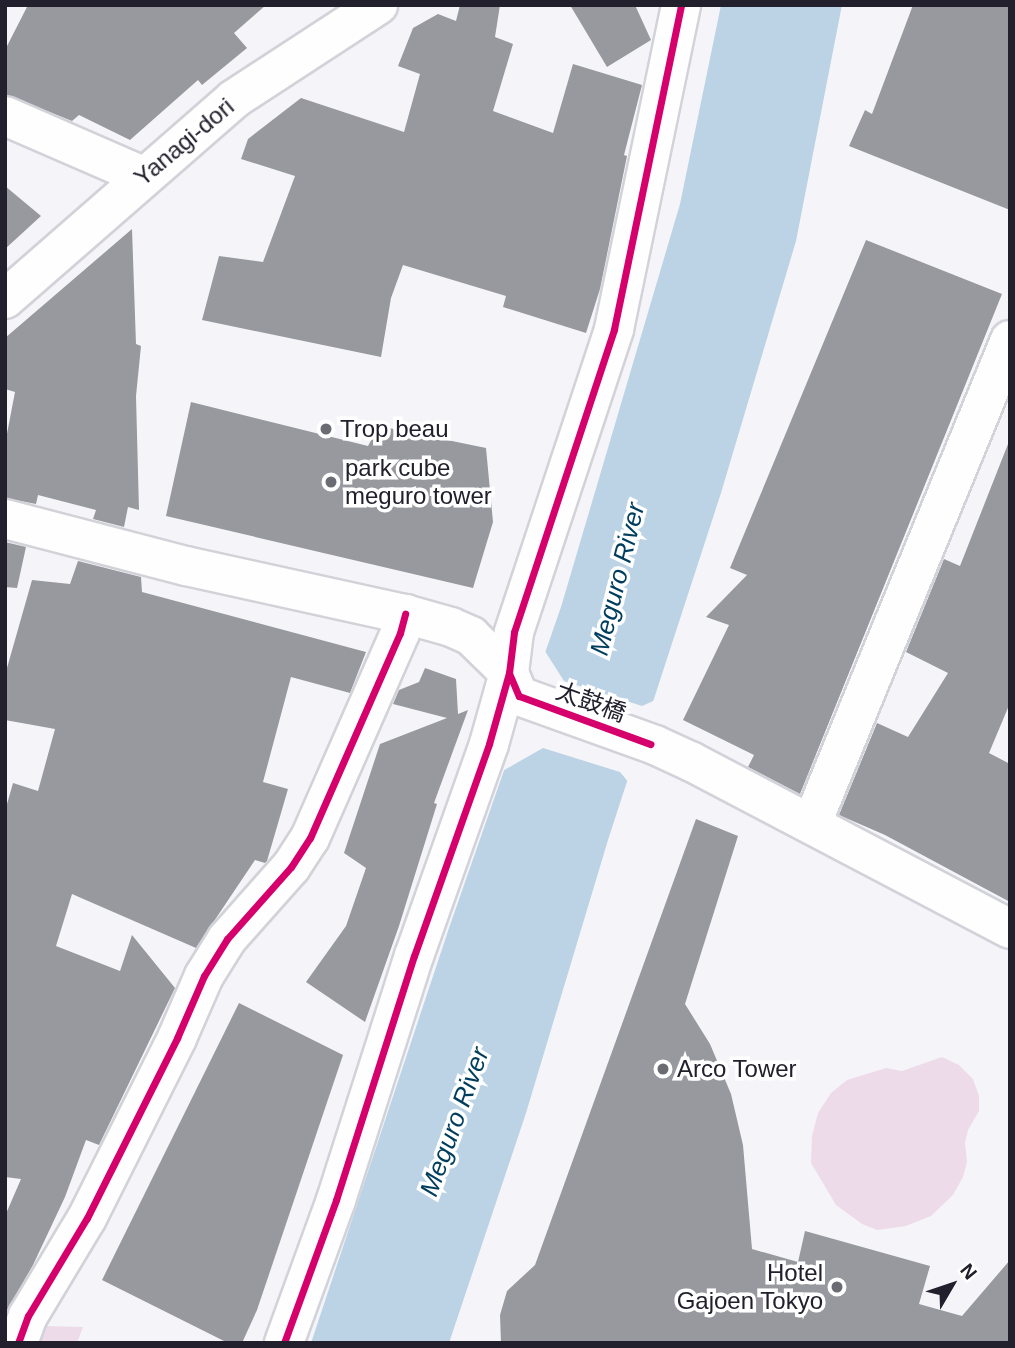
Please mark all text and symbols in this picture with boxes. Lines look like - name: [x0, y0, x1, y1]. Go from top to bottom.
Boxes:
- street label: Yanagi-dori: [128, 92, 240, 192]
- place label: Trop beau: [340, 415, 449, 443]
- marker: Trop beau: [318, 421, 334, 437]
- place label: park cube meguro tower: [345, 454, 492, 510]
- marker: park cube meguro tower: [323, 474, 339, 490]
- water label: Meguro River: [584, 500, 652, 658]
- street label: 太鼓橋: [552, 676, 630, 728]
- water label: Meguro River: [414, 1043, 496, 1201]
- place label: Arco Tower: [677, 1055, 797, 1083]
- marker: Arco Tower: [655, 1061, 671, 1077]
- north arrow: [917, 1250, 987, 1320]
- place label: Hotel Gajoen Tokyo: [676, 1259, 823, 1315]
- text: N: [956, 1260, 981, 1283]
- marker: Hotel Gajoen Tokyo: [829, 1279, 845, 1295]

